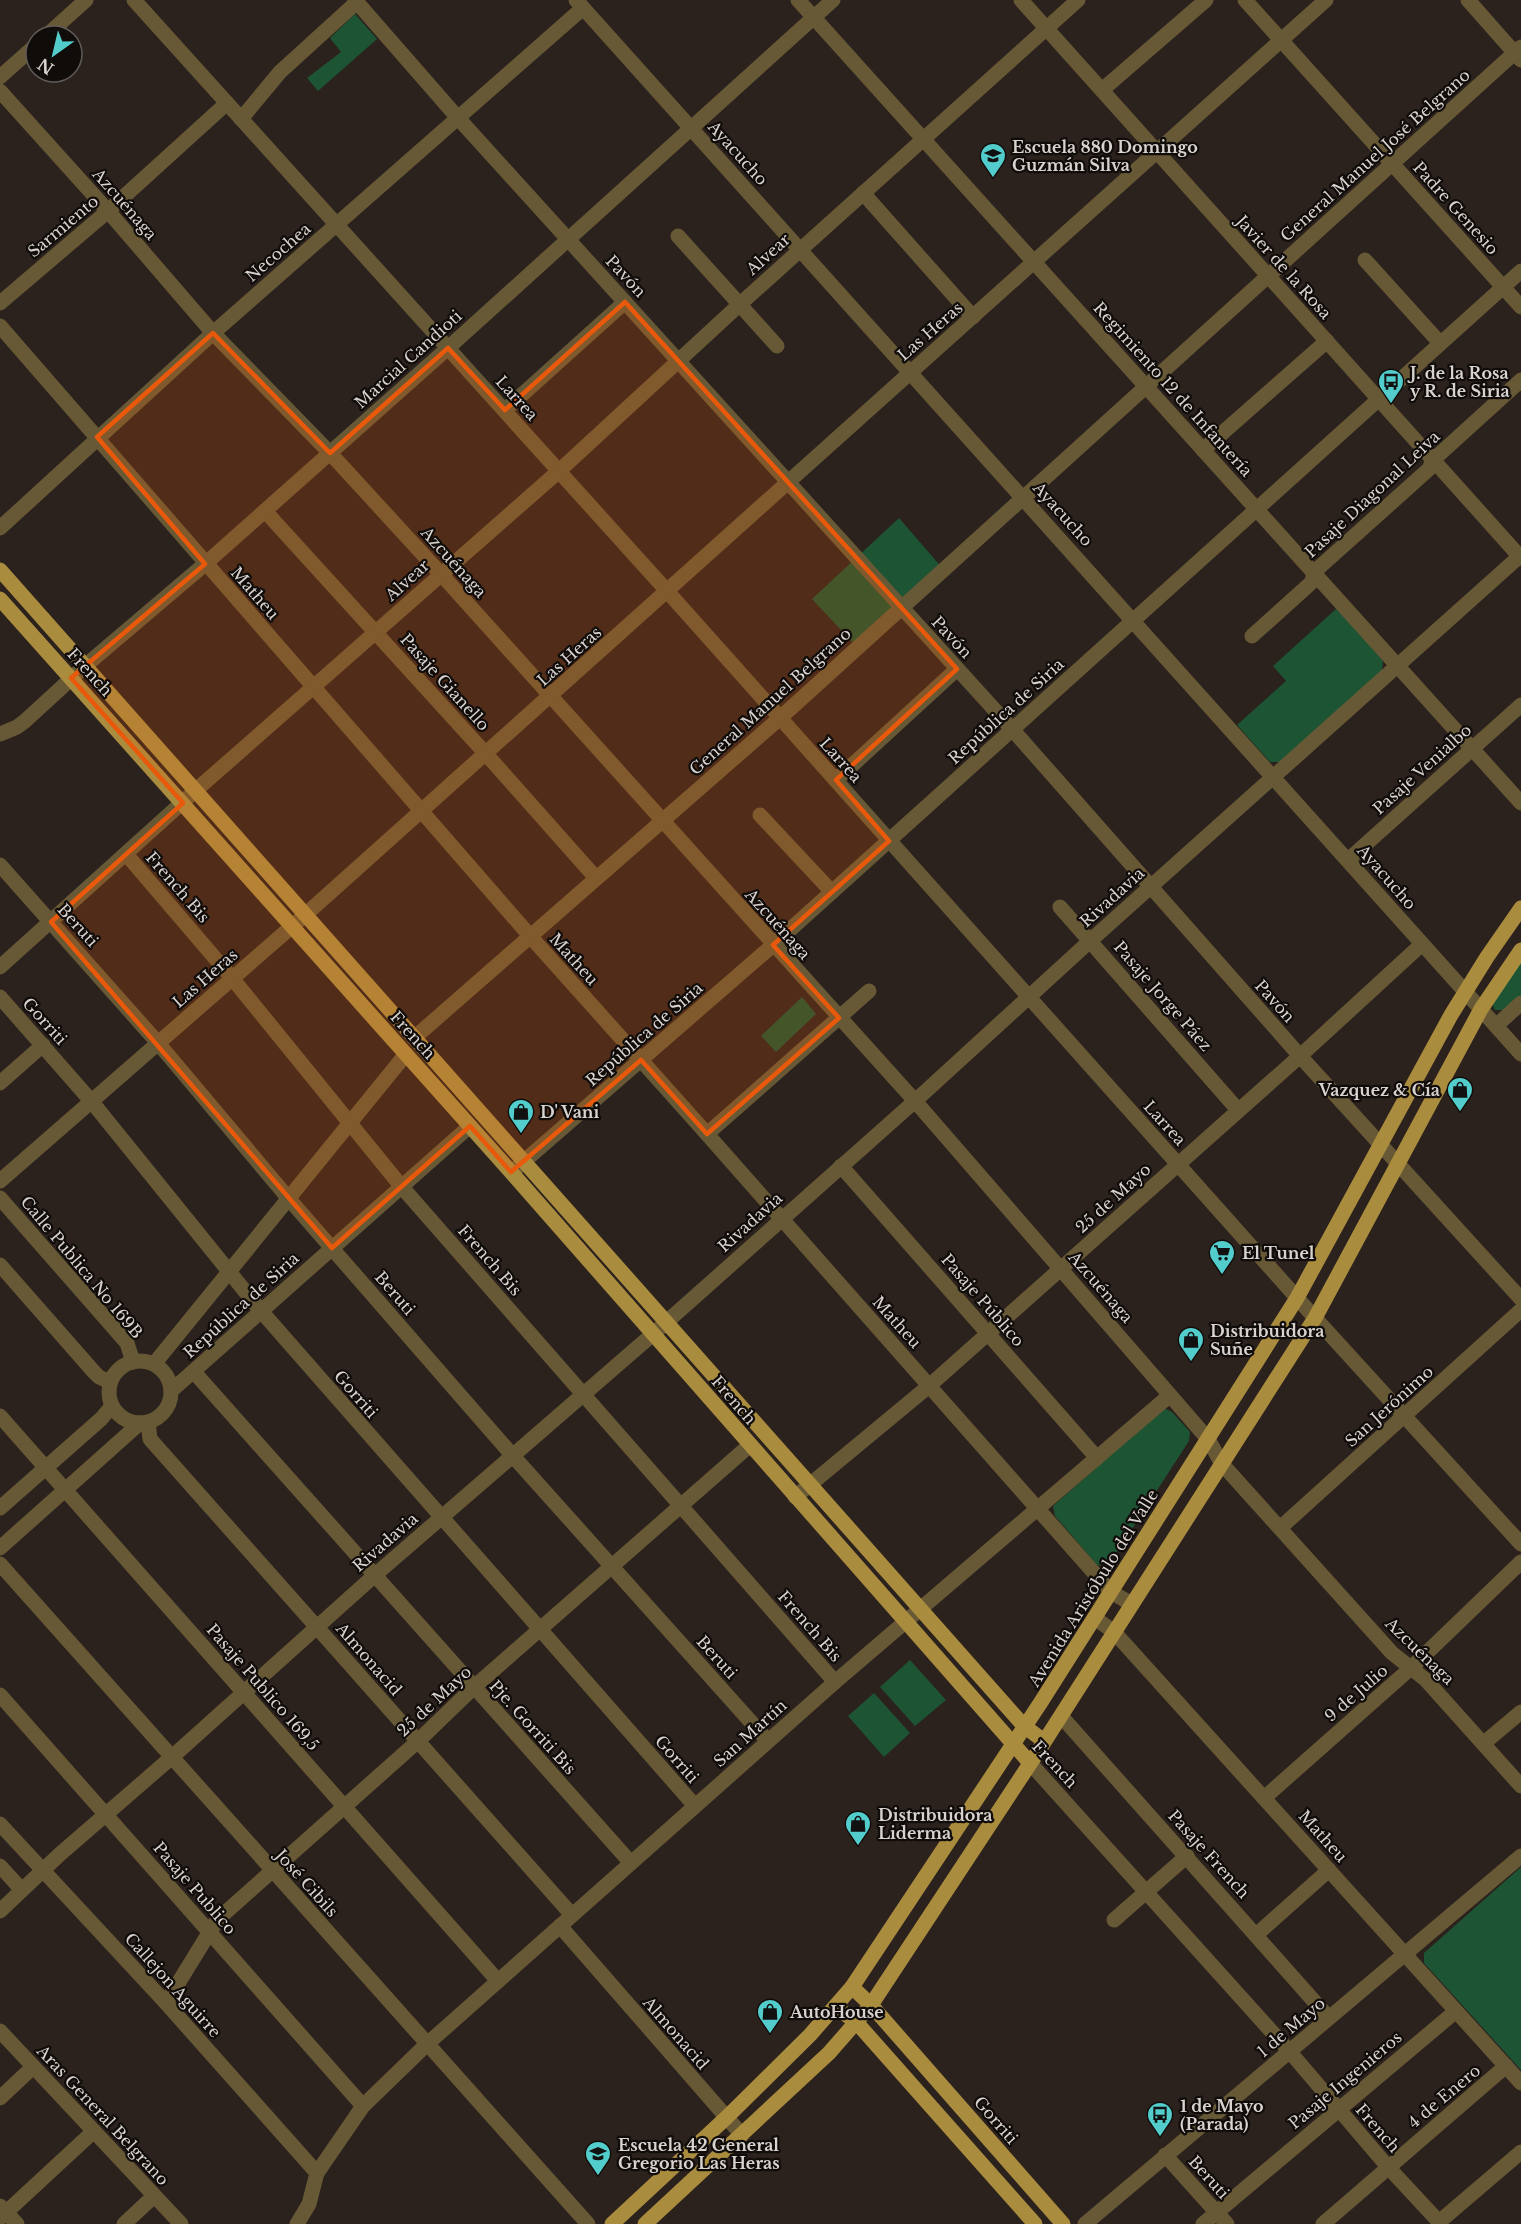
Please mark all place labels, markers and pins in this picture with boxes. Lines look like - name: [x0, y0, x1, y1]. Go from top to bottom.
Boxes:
- place label: Escuela 880 Domingo Guzmán Silva: [1012, 137, 1198, 175]
- school or university icon: Escuela 880 Domingo Guzmán Silva: [978, 141, 1008, 179]
- place label: J. de la Rosa y R. de Siria: [1407, 363, 1510, 401]
- bus stop icon: J. de la Rosa y R. de Siria: [1376, 367, 1406, 405]
- shop icon: Vazquez & Cía: [1445, 1075, 1475, 1113]
- place label: Vazquez & Cía: [1318, 1080, 1440, 1100]
- shop icon: D' Vani: [506, 1097, 536, 1135]
- place label: D' Vani: [540, 1102, 599, 1122]
- supermarket icon: El Tunel: [1207, 1238, 1237, 1276]
- place label: El Tunel: [1242, 1243, 1315, 1263]
- place label: Distribuidora Suñe: [1210, 1321, 1325, 1359]
- shop icon: Distribuidora Suñe: [1176, 1325, 1206, 1363]
- place label: Distribuidora Liderma: [878, 1805, 993, 1843]
- shop icon: Distribuidora Liderma: [843, 1809, 873, 1847]
- shop icon: AutoHouse: [755, 1997, 785, 2035]
- place label: AutoHouse: [789, 2002, 884, 2022]
- place label: 1 de Mayo (Parada): [1180, 2096, 1264, 2134]
- bus stop icon: 1 de Mayo (Parada): [1145, 2100, 1175, 2138]
- place label: Escuela 42 General Gregorio Las Heras: [618, 2135, 780, 2173]
- school or university icon: Escuela 42 General Gregorio Las Heras: [583, 2139, 613, 2177]

